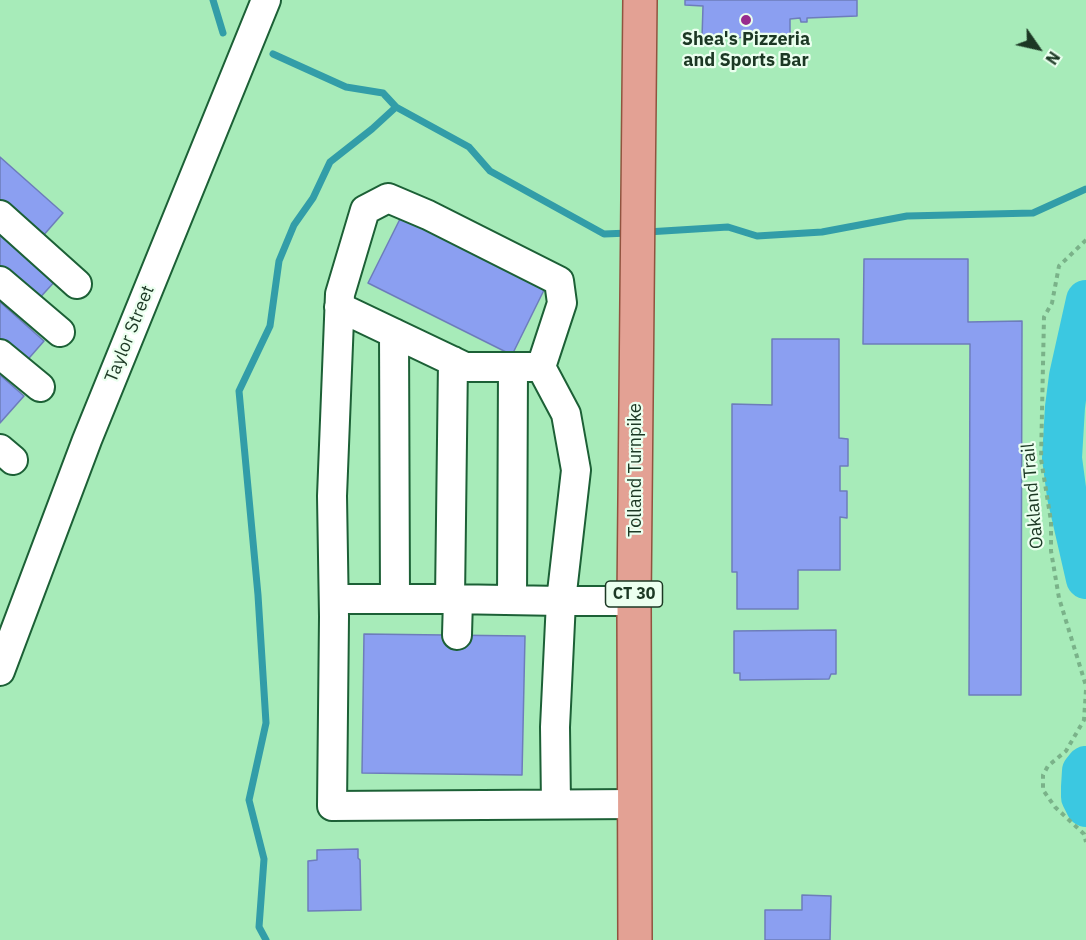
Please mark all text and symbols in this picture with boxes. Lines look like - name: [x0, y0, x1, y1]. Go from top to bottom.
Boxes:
- marker: Shea's Pizzeria and Sports Bar: [739, 13, 753, 27]
- north arrow: [1008, 18, 1068, 78]
- place label: Shea's Pizzeria and Sports Bar: [682, 29, 810, 72]
- text: N: [1041, 48, 1064, 68]
- street label: Taylor Street: [101, 282, 159, 386]
- street label: Tolland Turnpike: [625, 403, 647, 537]
- street label: Oakland Trail: [1018, 442, 1048, 550]
- road number: CT 30: [606, 581, 662, 607]

